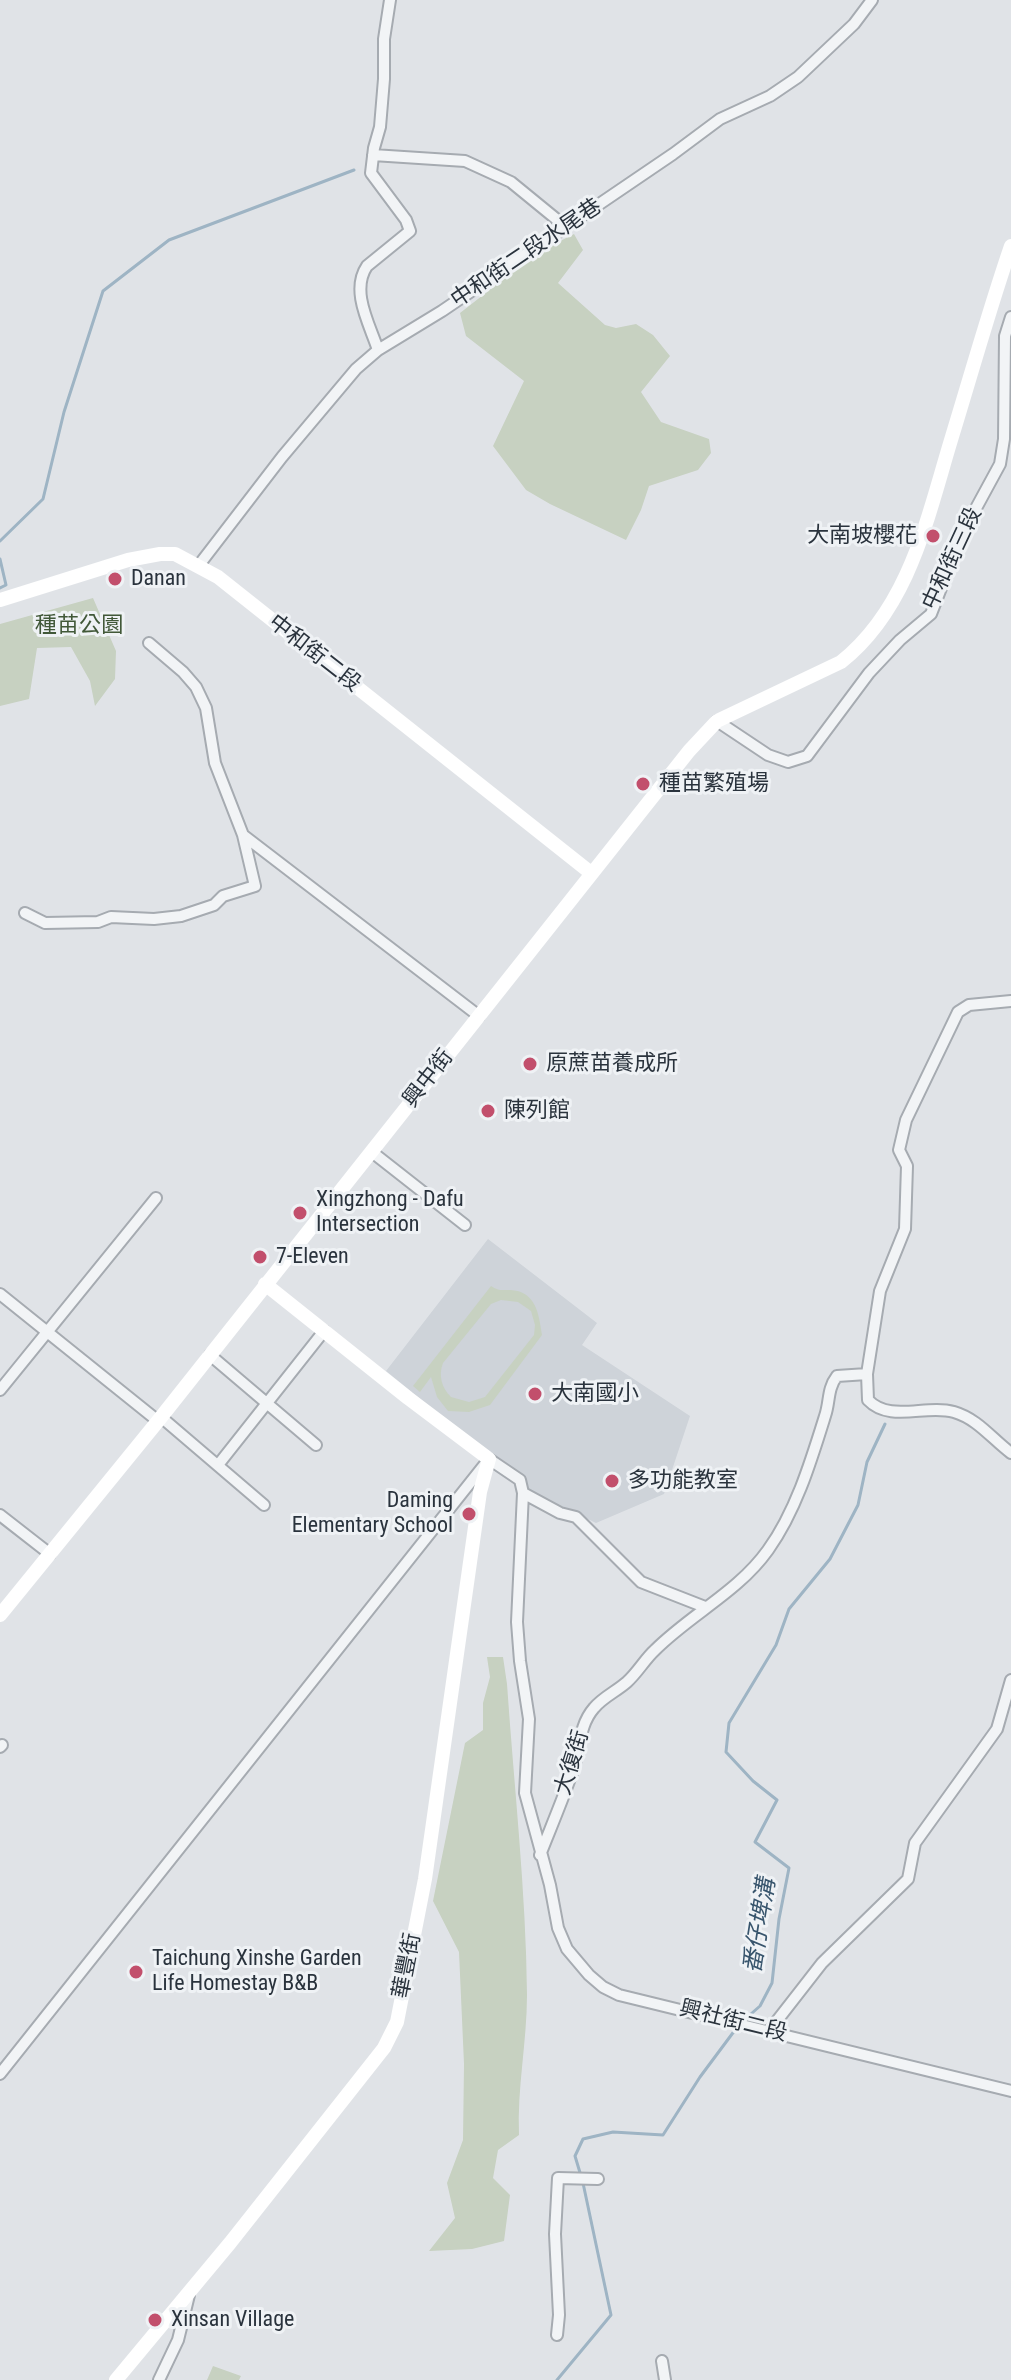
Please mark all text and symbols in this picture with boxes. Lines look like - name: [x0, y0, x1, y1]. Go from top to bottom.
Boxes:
- street label: 中和街二段水尾巷: [447, 194, 607, 314]
- street label: 中和街三段: [918, 504, 988, 614]
- place label: 大南坡櫻花: [807, 523, 917, 549]
- marker: 大南坡櫻花: [924, 527, 942, 545]
- place label: Danan: [131, 566, 186, 592]
- marker: Danan: [106, 570, 124, 588]
- street label: 中和街二段: [263, 610, 365, 698]
- park label: 種苗公園: [35, 613, 123, 639]
- place label: 種苗繁殖場: [659, 771, 769, 797]
- marker: 種苗繁殖場: [634, 775, 652, 793]
- street label: 興中街: [398, 1045, 460, 1113]
- place label: 原蔗苗養成所: [546, 1051, 678, 1077]
- marker: 原蔗苗養成所: [521, 1055, 539, 1073]
- place label: 陳列館: [504, 1098, 570, 1124]
- marker: 陳列館: [479, 1102, 497, 1120]
- place label: Xingzhong - Dafu Intersection: [316, 1187, 464, 1238]
- marker: Xingzhong - Dafu Intersection: [291, 1204, 309, 1222]
- place label: 7-Eleven: [276, 1244, 349, 1270]
- marker: 7-Eleven: [251, 1248, 269, 1266]
- place label: 大南國小: [551, 1381, 639, 1407]
- marker: 大南國小: [526, 1385, 544, 1403]
- place label: 多功能教室: [628, 1468, 738, 1494]
- marker: 多功能教室: [603, 1472, 621, 1490]
- place label: Daming Elementary School: [292, 1488, 453, 1540]
- marker: Daming Elementary School: [460, 1505, 478, 1523]
- street label: 大復街: [551, 1728, 595, 1798]
- water label: 番仔埤溝: [739, 1876, 783, 1976]
- street label: 華豐街: [389, 1931, 427, 2001]
- place label: Taichung Xinshe Garden Life Homestay B&B: [152, 1946, 362, 1998]
- marker: Taichung Xinshe Garden Life Homestay B&B: [127, 1963, 145, 1981]
- street label: 興社街二段: [676, 1996, 790, 2048]
- place label: Xinsan Village: [171, 2307, 294, 2333]
- marker: Xinsan Village: [146, 2311, 164, 2329]

